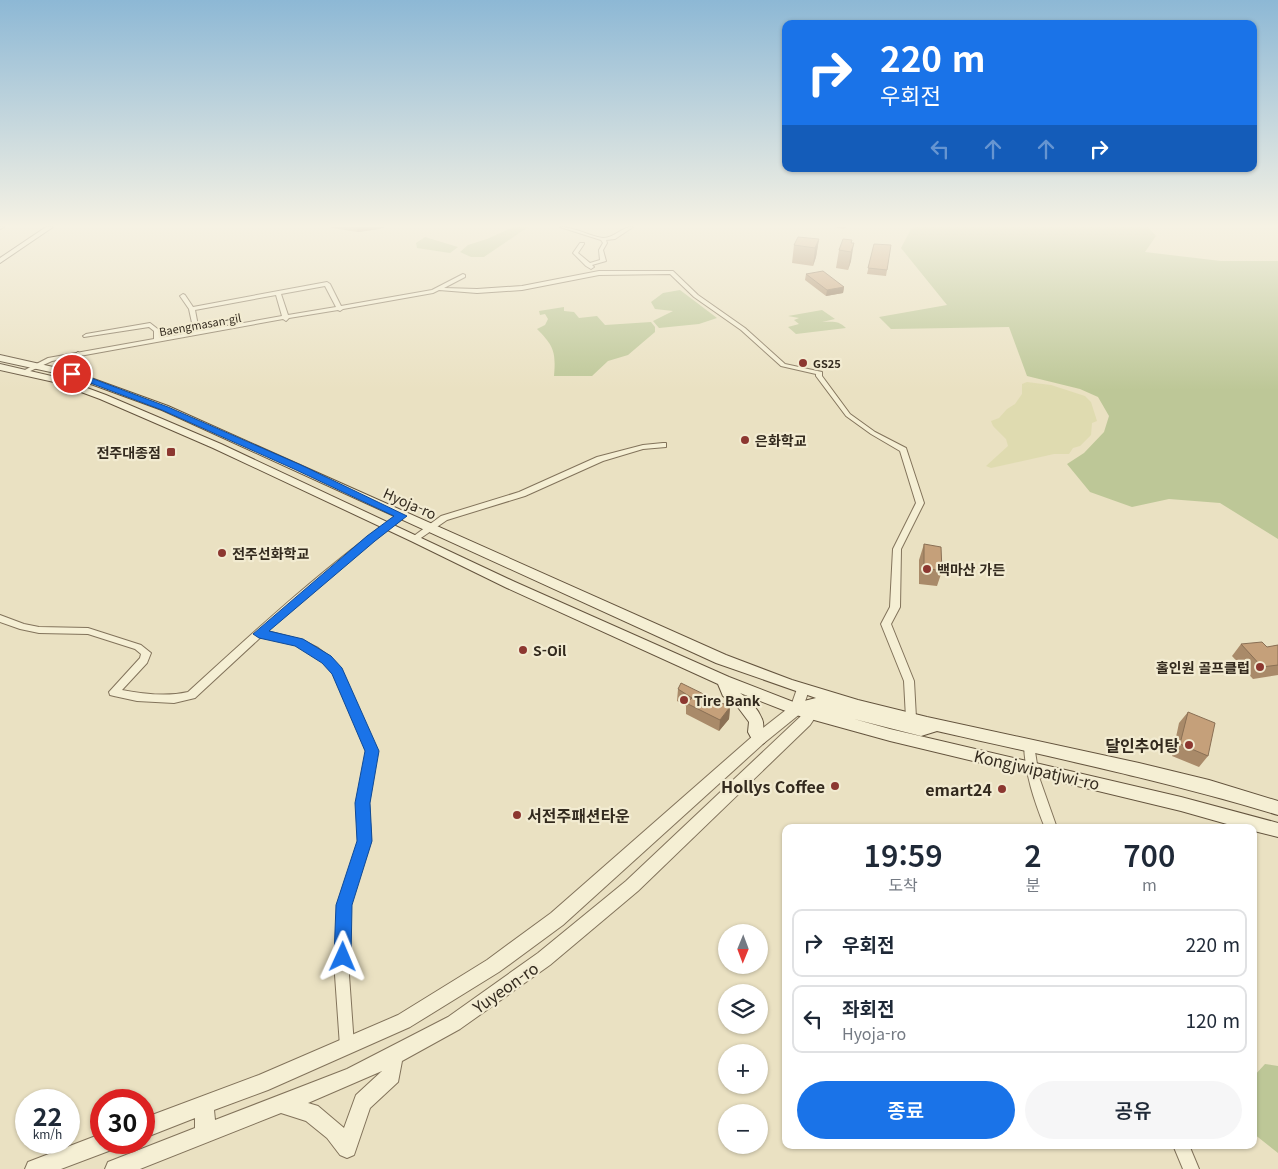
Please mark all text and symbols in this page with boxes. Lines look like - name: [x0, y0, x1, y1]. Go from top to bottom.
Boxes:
- text: 220 m: [880, 31, 986, 82]
- icon: right: [797, 40, 862, 105]
- text: 우회전: [880, 78, 941, 110]
- icon: left: [926, 135, 954, 163]
- icon: ahead: [979, 135, 1007, 163]
- icon: ahead: [1032, 135, 1060, 163]
- icon: right: [1085, 135, 1113, 163]
- street label: Baengmasan-gil: [158, 309, 242, 339]
- pin: [51, 353, 93, 395]
- place label: GS25: [813, 355, 841, 371]
- marker: GS25: [797, 357, 809, 369]
- icon: arrive: [58, 360, 86, 388]
- place label: 은화학교: [755, 430, 807, 450]
- marker: 은화학교: [739, 434, 751, 446]
- place label: 전주대종점: [97, 442, 161, 462]
- marker: 전주대종점: [165, 446, 177, 458]
- street label: Hyoja-ro: [380, 482, 440, 524]
- place label: 전주선화학교: [232, 543, 309, 563]
- marker: 전주선화학교: [216, 547, 228, 559]
- place label: 백마산 가든: [937, 559, 1005, 579]
- marker: 백마산 가든: [921, 563, 933, 575]
- place label: S-Oil: [533, 640, 567, 660]
- marker: S-Oil: [517, 644, 529, 656]
- place label: 홀인원 골프클럽: [1156, 657, 1250, 677]
- marker: 홀인원 골프클럽: [1254, 661, 1266, 673]
- place label: Tire Bank: [694, 690, 761, 710]
- marker: Tire Bank: [678, 694, 690, 706]
- place label: 달인추어탕: [1105, 733, 1179, 757]
- marker: 달인추어탕: [1183, 739, 1195, 751]
- street label: Kongjwipatjwi-ro: [972, 743, 1102, 795]
- place label: Hollys Coffee: [721, 774, 825, 798]
- place label: emart24: [925, 777, 992, 801]
- marker: Hollys Coffee: [829, 780, 841, 792]
- marker: emart24: [996, 783, 1008, 795]
- place label: 서전주패션타운: [527, 803, 630, 827]
- marker: 서전주패션타운: [511, 809, 523, 821]
- text: 19:59: [864, 832, 943, 876]
- text: 2: [1024, 832, 1042, 876]
- text: 700: [1123, 832, 1175, 876]
- text: 도착: [888, 872, 918, 896]
- text: 분: [1026, 872, 1040, 896]
- text: m: [1142, 872, 1157, 896]
- north arrow: [718, 924, 768, 974]
- map controls: [718, 924, 768, 1154]
- icon: right: [799, 929, 827, 957]
- position arrow: [316, 930, 368, 982]
- text: 우회전: [842, 930, 894, 957]
- text: 220 m: [1185, 930, 1240, 957]
- street label: Yuyeon-ro: [466, 956, 543, 1019]
- button: layers: [718, 984, 768, 1034]
- text: 좌회전: [842, 994, 894, 1021]
- icon: left: [799, 1005, 827, 1033]
- text: 120 m: [1185, 1006, 1240, 1033]
- text: Hyoja-ro: [842, 1021, 906, 1045]
- button: +: [718, 1044, 768, 1094]
- button: 종료: [797, 1081, 1015, 1139]
- button: 공유: [1025, 1081, 1242, 1139]
- speed limit sign: 30: [90, 1089, 155, 1154]
- text: 22: [33, 1097, 62, 1133]
- button: −: [718, 1104, 768, 1154]
- text: km/h: [33, 1125, 62, 1142]

